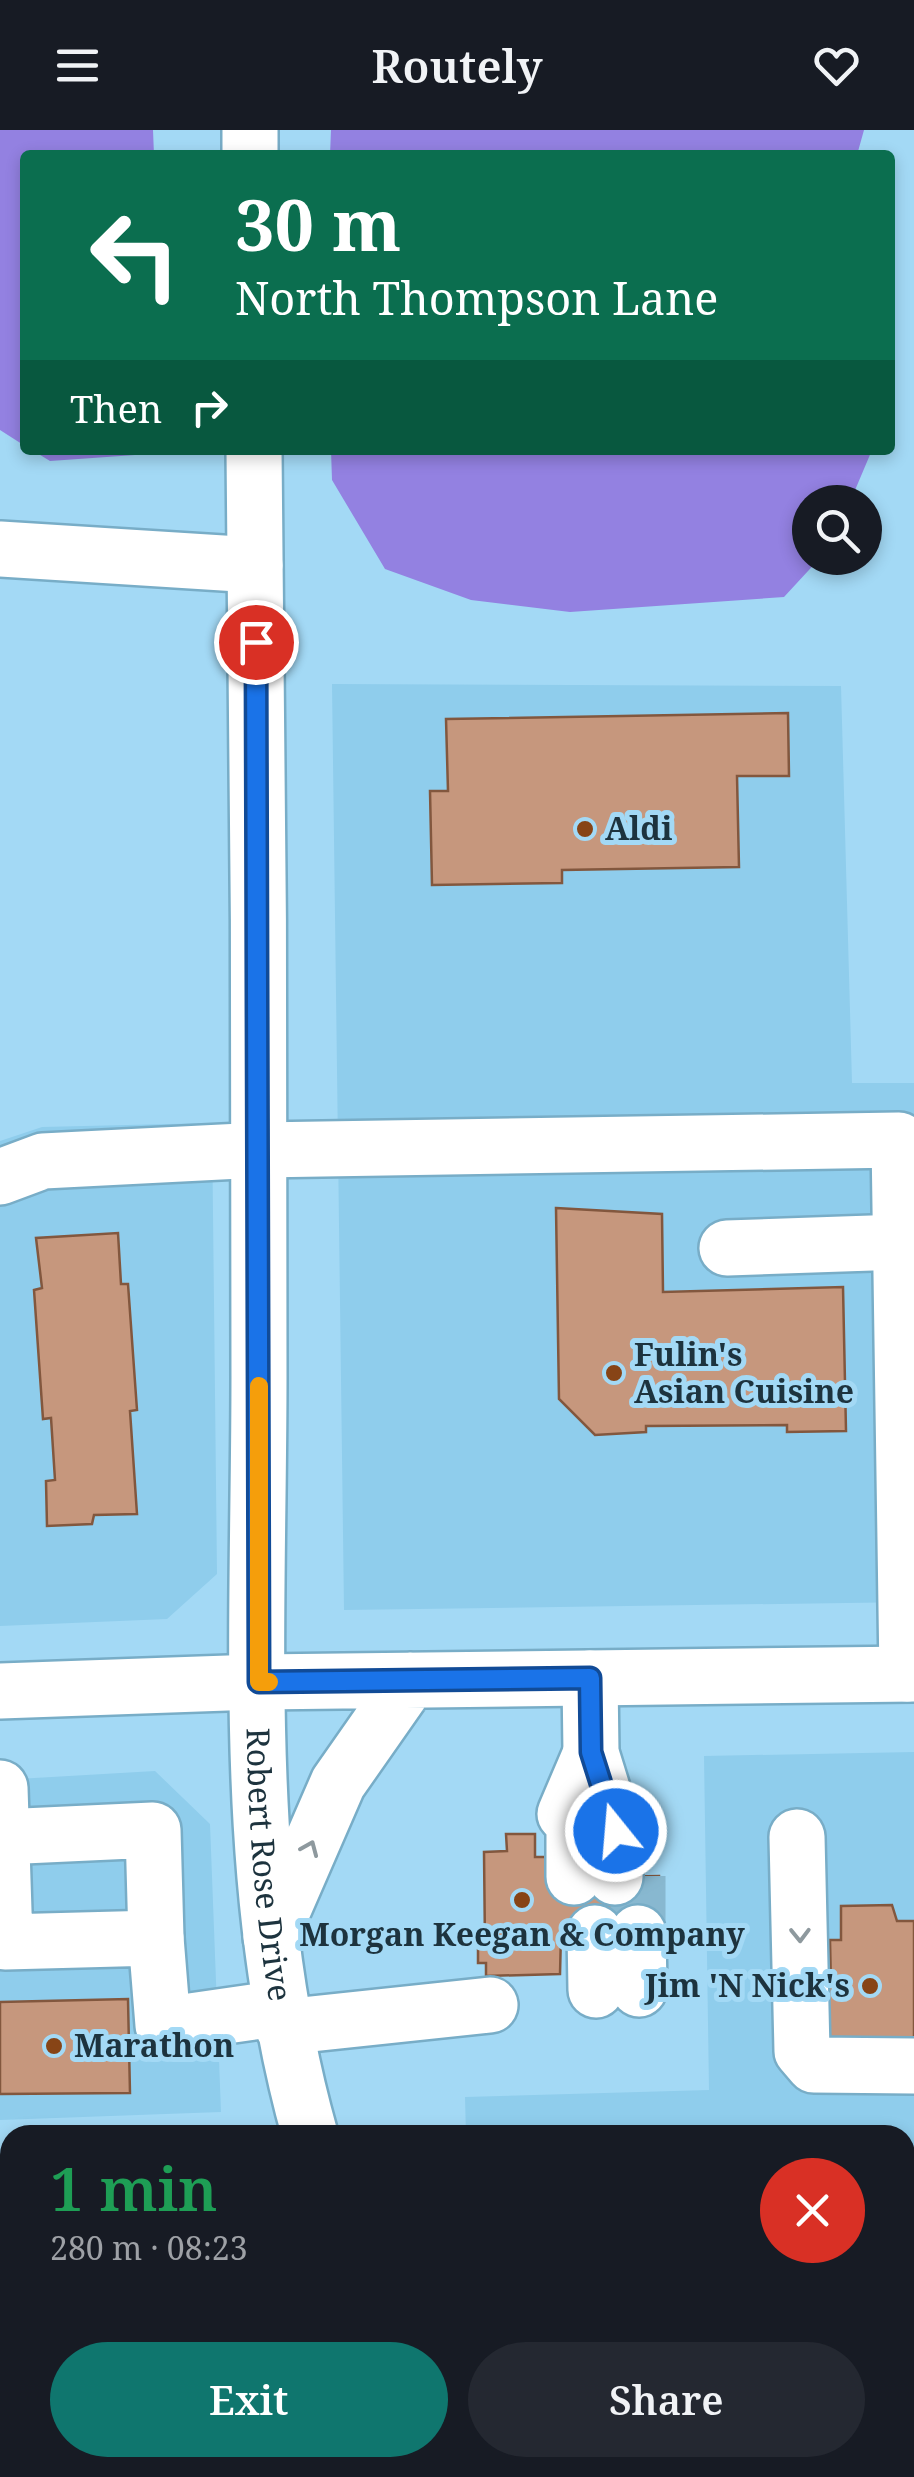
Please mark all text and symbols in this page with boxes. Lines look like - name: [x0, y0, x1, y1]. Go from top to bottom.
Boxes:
- text: Routely: [372, 35, 542, 96]
- icon: menu: [50, 38, 105, 93]
- icon: heart: [809, 38, 864, 93]
- text: 30 m: [235, 176, 401, 272]
- icon: left: [70, 190, 200, 320]
- text: North Thompson Lane: [235, 267, 718, 328]
- icon: right: [182, 380, 237, 435]
- text: Then: [70, 382, 162, 434]
- map controls: [792, 485, 882, 575]
- button: search: [792, 485, 882, 575]
- pin: [214, 600, 299, 685]
- icon: arrive: [229, 615, 284, 670]
- place label: Aldi: [605, 806, 672, 849]
- marker: Aldi: [574, 818, 596, 840]
- place label: Fulin's Asian Cuisine: [634, 1332, 854, 1412]
- marker: Fulin's Asian Cuisine: [603, 1362, 625, 1384]
- street label: Robert Rose Drive: [237, 1727, 303, 2004]
- position arrow: [564, 1779, 668, 1883]
- one-way arrow: [298, 1840, 318, 1858]
- marker: Morgan Keegan & Company: [511, 1889, 533, 1911]
- place label: Morgan Keegan & Company: [299, 1912, 745, 1955]
- one-way arrow: [789, 1927, 810, 1943]
- place label: Jim 'N Nick's: [644, 1963, 850, 2006]
- marker: Jim 'N Nick's: [859, 1975, 881, 1997]
- place label: Marathon: [74, 2023, 234, 2066]
- marker: Marathon: [43, 2035, 65, 2057]
- text: 1 min: [50, 2147, 218, 2229]
- button: close: [760, 2158, 865, 2263]
- text: 280 m · 08:23: [50, 2226, 248, 2269]
- button: Exit: [50, 2342, 448, 2457]
- button: Share: [468, 2342, 865, 2457]

